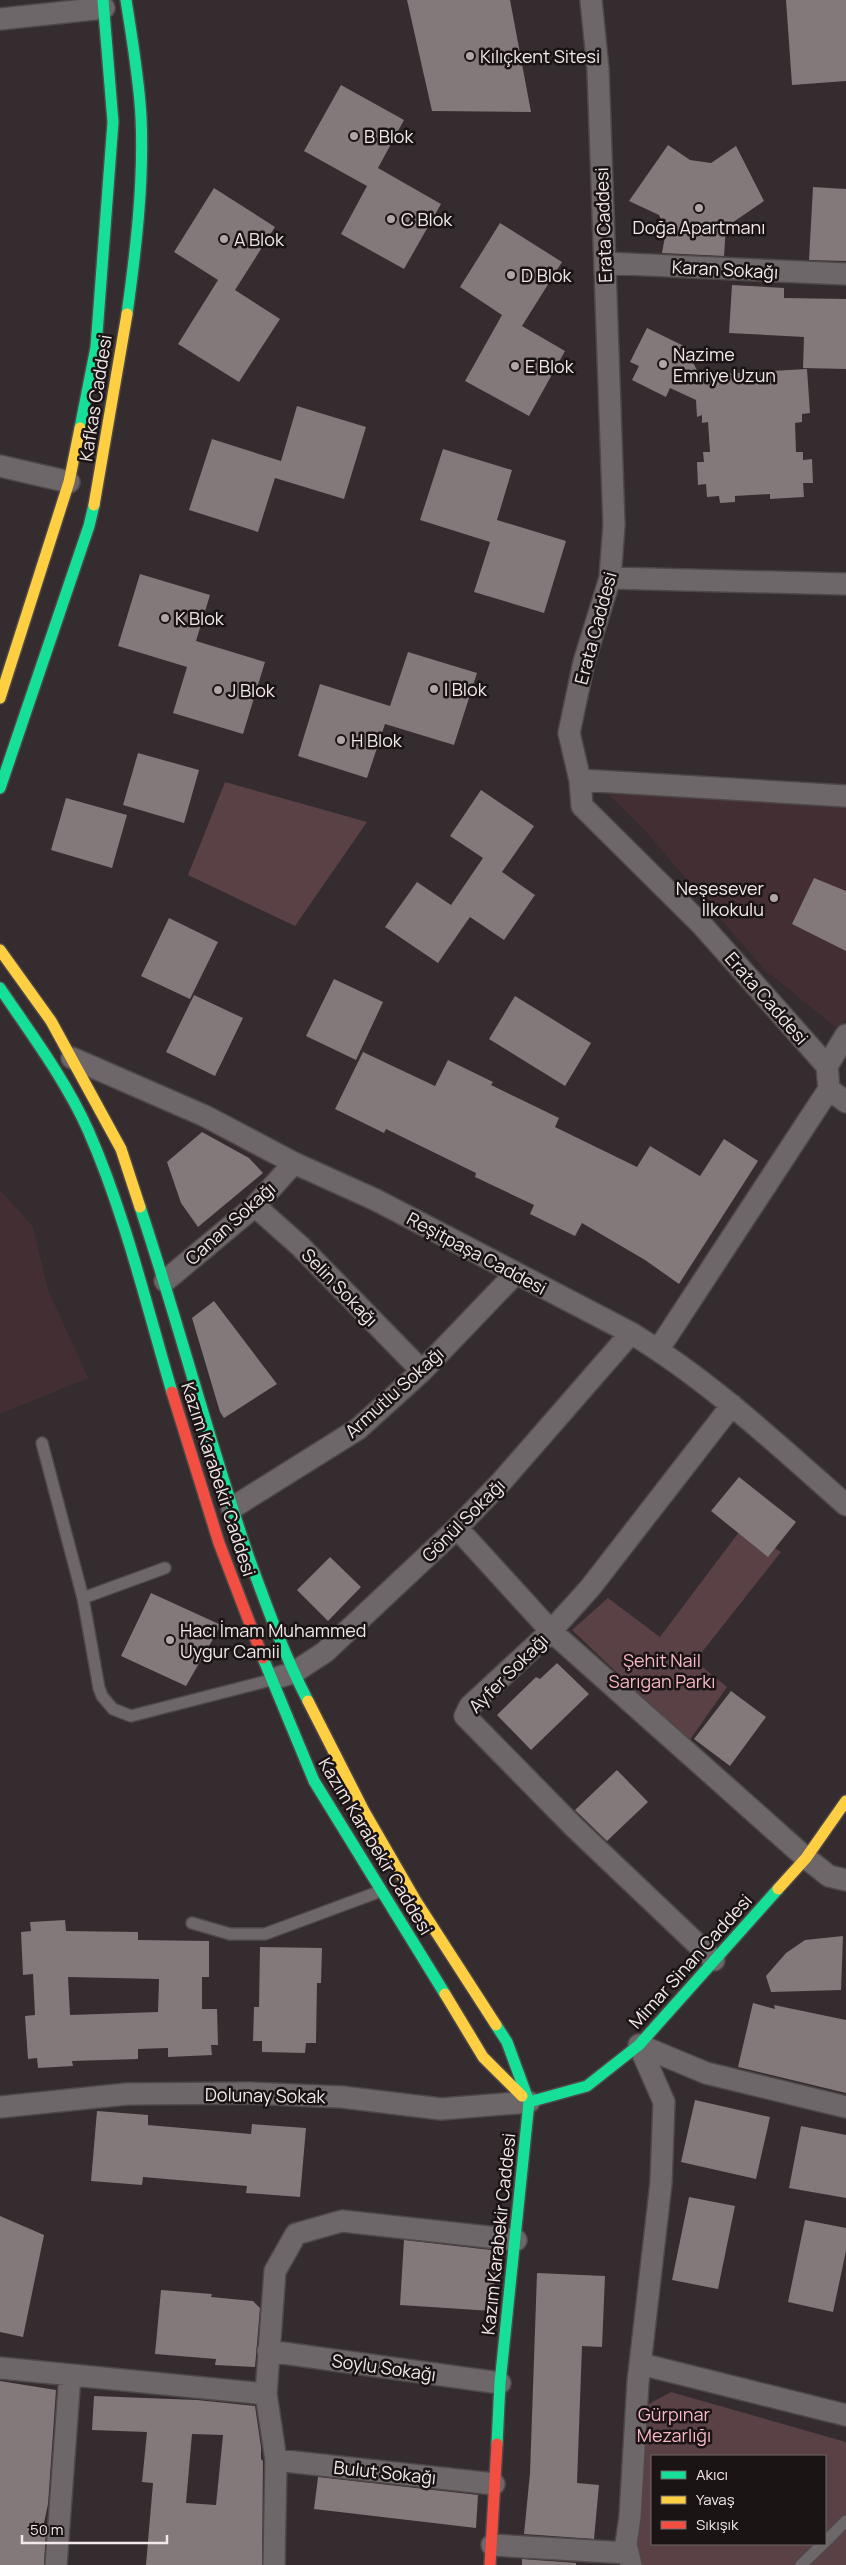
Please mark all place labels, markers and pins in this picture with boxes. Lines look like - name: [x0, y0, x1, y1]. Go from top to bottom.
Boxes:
- place label: Kılıçkent Sitesi: [480, 44, 600, 68]
- marker: Kılıçkent Sitesi: [464, 50, 476, 62]
- place label: B Blok: [364, 124, 415, 148]
- marker: B Blok: [348, 130, 360, 142]
- marker: Doğa Apartmanı: [693, 202, 705, 214]
- place label: C Blok: [401, 207, 453, 231]
- marker: C Blok: [385, 213, 397, 225]
- place label: Doğa Apartmanı: [633, 215, 765, 239]
- place label: A Blok: [234, 227, 285, 251]
- marker: A Blok: [218, 233, 230, 245]
- place label: D Blok: [521, 263, 573, 287]
- marker: D Blok: [505, 269, 517, 281]
- place label: Nazime Emriye Uzun: [673, 342, 776, 387]
- place label: E Blok: [525, 354, 575, 378]
- marker: Nazime Emriye Uzun: [657, 358, 669, 370]
- marker: E Blok: [509, 360, 521, 372]
- place label: K Blok: [175, 606, 225, 630]
- marker: K Blok: [159, 612, 171, 624]
- place label: I Blok: [444, 677, 488, 701]
- place label: J Blok: [228, 678, 276, 702]
- marker: I Blok: [428, 683, 440, 695]
- marker: J Blok: [212, 684, 224, 696]
- place label: H Blok: [351, 728, 403, 752]
- marker: H Blok: [335, 734, 347, 746]
- place label: Neşesever İlkokulu: [676, 876, 765, 921]
- marker: Neşesever İlkokulu: [768, 892, 780, 904]
- place label: Hacı İmam Muhammed Uygur Camii: [180, 1618, 366, 1663]
- marker: Hacı İmam Muhammed Uygur Camii: [164, 1634, 176, 1646]

